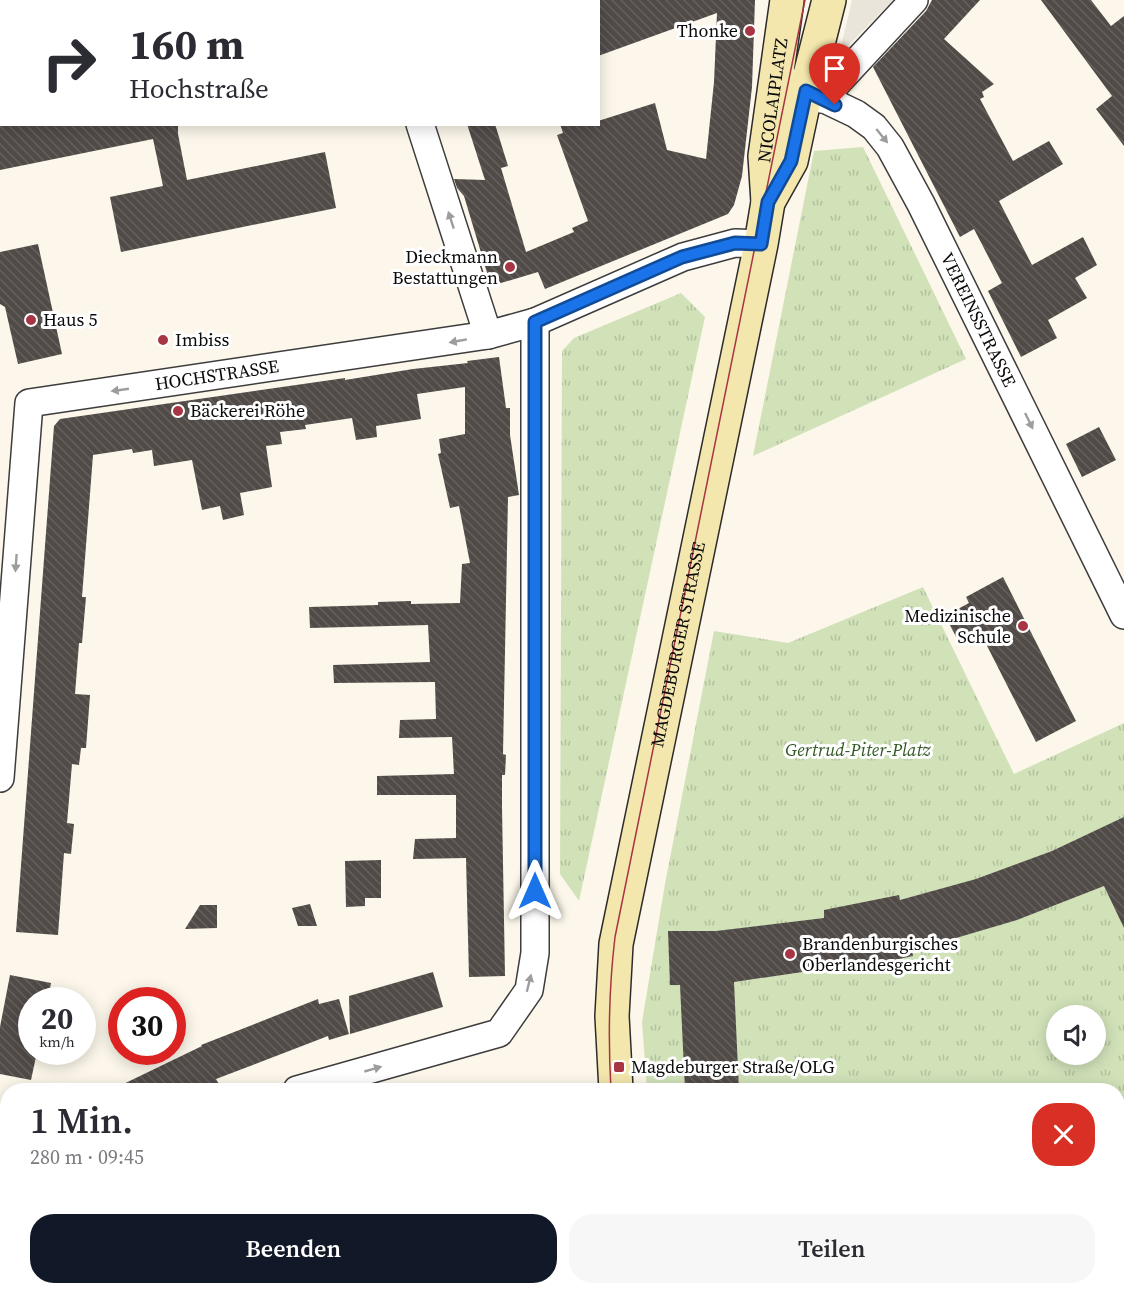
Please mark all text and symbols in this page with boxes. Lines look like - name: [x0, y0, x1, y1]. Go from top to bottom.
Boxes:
- text: 160 m: [129, 15, 244, 73]
- place label: Thonke: [677, 18, 738, 43]
- icon: right: [30, 24, 108, 102]
- marker: Thonke: [743, 24, 757, 38]
- street label: NICOLAIPLATZ: [751, 36, 793, 164]
- pin: [809, 43, 860, 105]
- icon: arrive: [818, 52, 851, 85]
- text: Hochstraße: [129, 70, 269, 107]
- one-way arrow: [875, 128, 888, 144]
- one-way arrow: [446, 211, 455, 229]
- place label: Dieckmann Bestattungen: [392, 244, 498, 290]
- street label: VEREINSSTRASSE: [935, 248, 1022, 391]
- marker: Dieckmann Bestattungen: [503, 260, 517, 274]
- place label: Haus 5: [43, 307, 98, 332]
- marker: Haus 5: [24, 313, 38, 327]
- place label: Imbiss: [175, 327, 229, 352]
- marker: Imbiss: [156, 333, 170, 347]
- one-way arrow: [448, 337, 467, 346]
- street label: HOCHSTRASSE: [153, 353, 281, 396]
- one-way arrow: [110, 385, 129, 394]
- place label: Bäckerei Röhe: [190, 398, 305, 423]
- marker: Bäckerei Röhe: [171, 404, 185, 418]
- one-way arrow: [1024, 413, 1033, 430]
- street label: MAGDEBURGER STRASSE: [644, 539, 711, 749]
- one-way arrow: [11, 554, 20, 573]
- place label: Medizinische Schule: [904, 603, 1011, 649]
- marker: Medizinische Schule: [1016, 619, 1030, 633]
- park label: Gertrud-Piter-Platz: [785, 737, 931, 762]
- position arrow: [503, 859, 567, 923]
- place label: Brandenburgisches Oberlandesgericht: [802, 931, 958, 977]
- marker: Brandenburgisches Oberlandesgericht: [783, 947, 797, 961]
- one-way arrow: [525, 974, 535, 992]
- speed limit sign: 30: [108, 987, 186, 1065]
- text: 20: [41, 998, 73, 1039]
- map controls: [1046, 1005, 1106, 1065]
- button: sound: [1046, 1005, 1106, 1065]
- text: km/h: [39, 1031, 75, 1052]
- place label: Magdeburger Straße/OLG: [631, 1054, 834, 1079]
- marker: Magdeburger Straße/OLG: [612, 1060, 626, 1074]
- one-way arrow: [365, 1064, 383, 1073]
- text: 1 Min.: [30, 1096, 133, 1145]
- button: close: [1032, 1103, 1095, 1166]
- text: 280 m · 09:45: [30, 1143, 144, 1171]
- button: Beenden: [30, 1214, 557, 1283]
- button: Teilen: [569, 1214, 1095, 1283]

